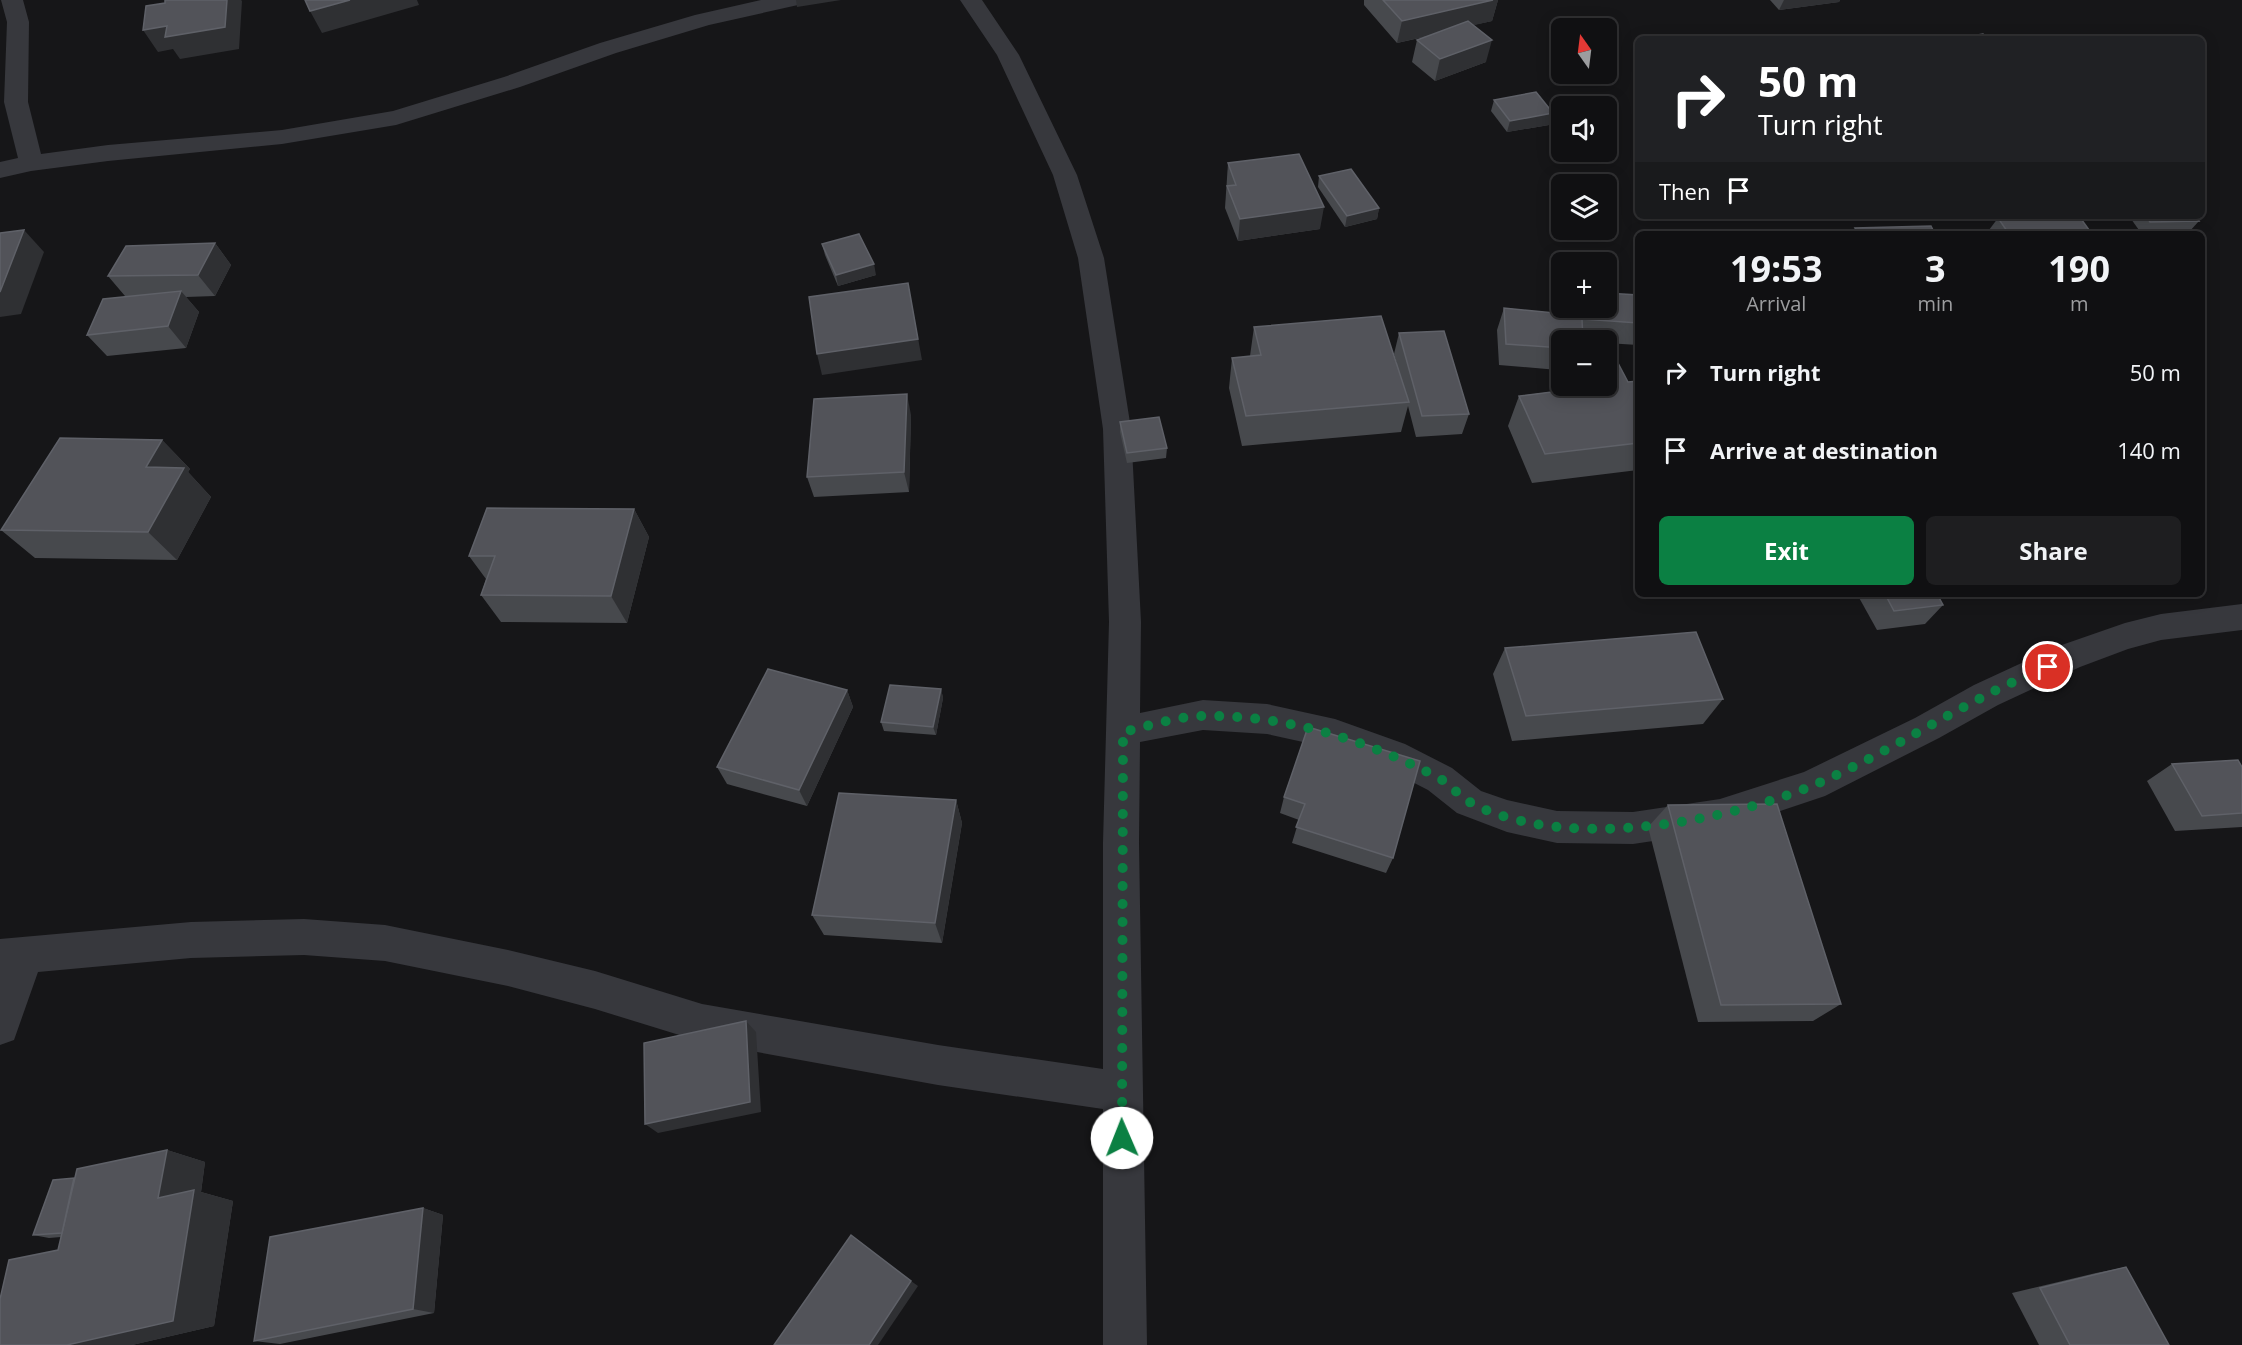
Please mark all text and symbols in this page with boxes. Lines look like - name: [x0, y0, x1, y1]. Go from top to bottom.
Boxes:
- north arrow: [1551, 18, 1617, 84]
- map controls: [1551, 18, 1617, 396]
- text: 50 m: [1758, 52, 1858, 109]
- icon: right: [1659, 60, 1737, 138]
- button: sound: [1551, 96, 1617, 162]
- text: Turn right: [1758, 106, 1883, 143]
- button: layers: [1551, 174, 1617, 240]
- icon: arrive: [1722, 174, 1755, 207]
- text: Then: [1659, 176, 1710, 206]
- text: 19:53: [1730, 244, 1823, 293]
- text: 3: [1925, 244, 1946, 293]
- text: 190: [2048, 244, 2110, 293]
- button: +: [1551, 252, 1617, 318]
- text: Arrival: [1746, 290, 1806, 317]
- text: min: [1917, 290, 1953, 317]
- text: m: [2070, 290, 2088, 317]
- button: −: [1551, 330, 1617, 396]
- icon: right: [1659, 356, 1692, 389]
- text: Turn right: [1710, 357, 1821, 387]
- text: 50 m: [2130, 357, 2181, 387]
- icon: arrive: [1659, 434, 1692, 467]
- text: Arrive at destination: [1710, 435, 1938, 465]
- text: 140 m: [2117, 435, 2181, 465]
- button: Exit: [1659, 516, 1914, 585]
- button: Share: [1926, 516, 2181, 585]
- pin: [2022, 641, 2073, 692]
- icon: arrive: [2031, 650, 2064, 683]
- position arrow: [1090, 1106, 1154, 1170]

